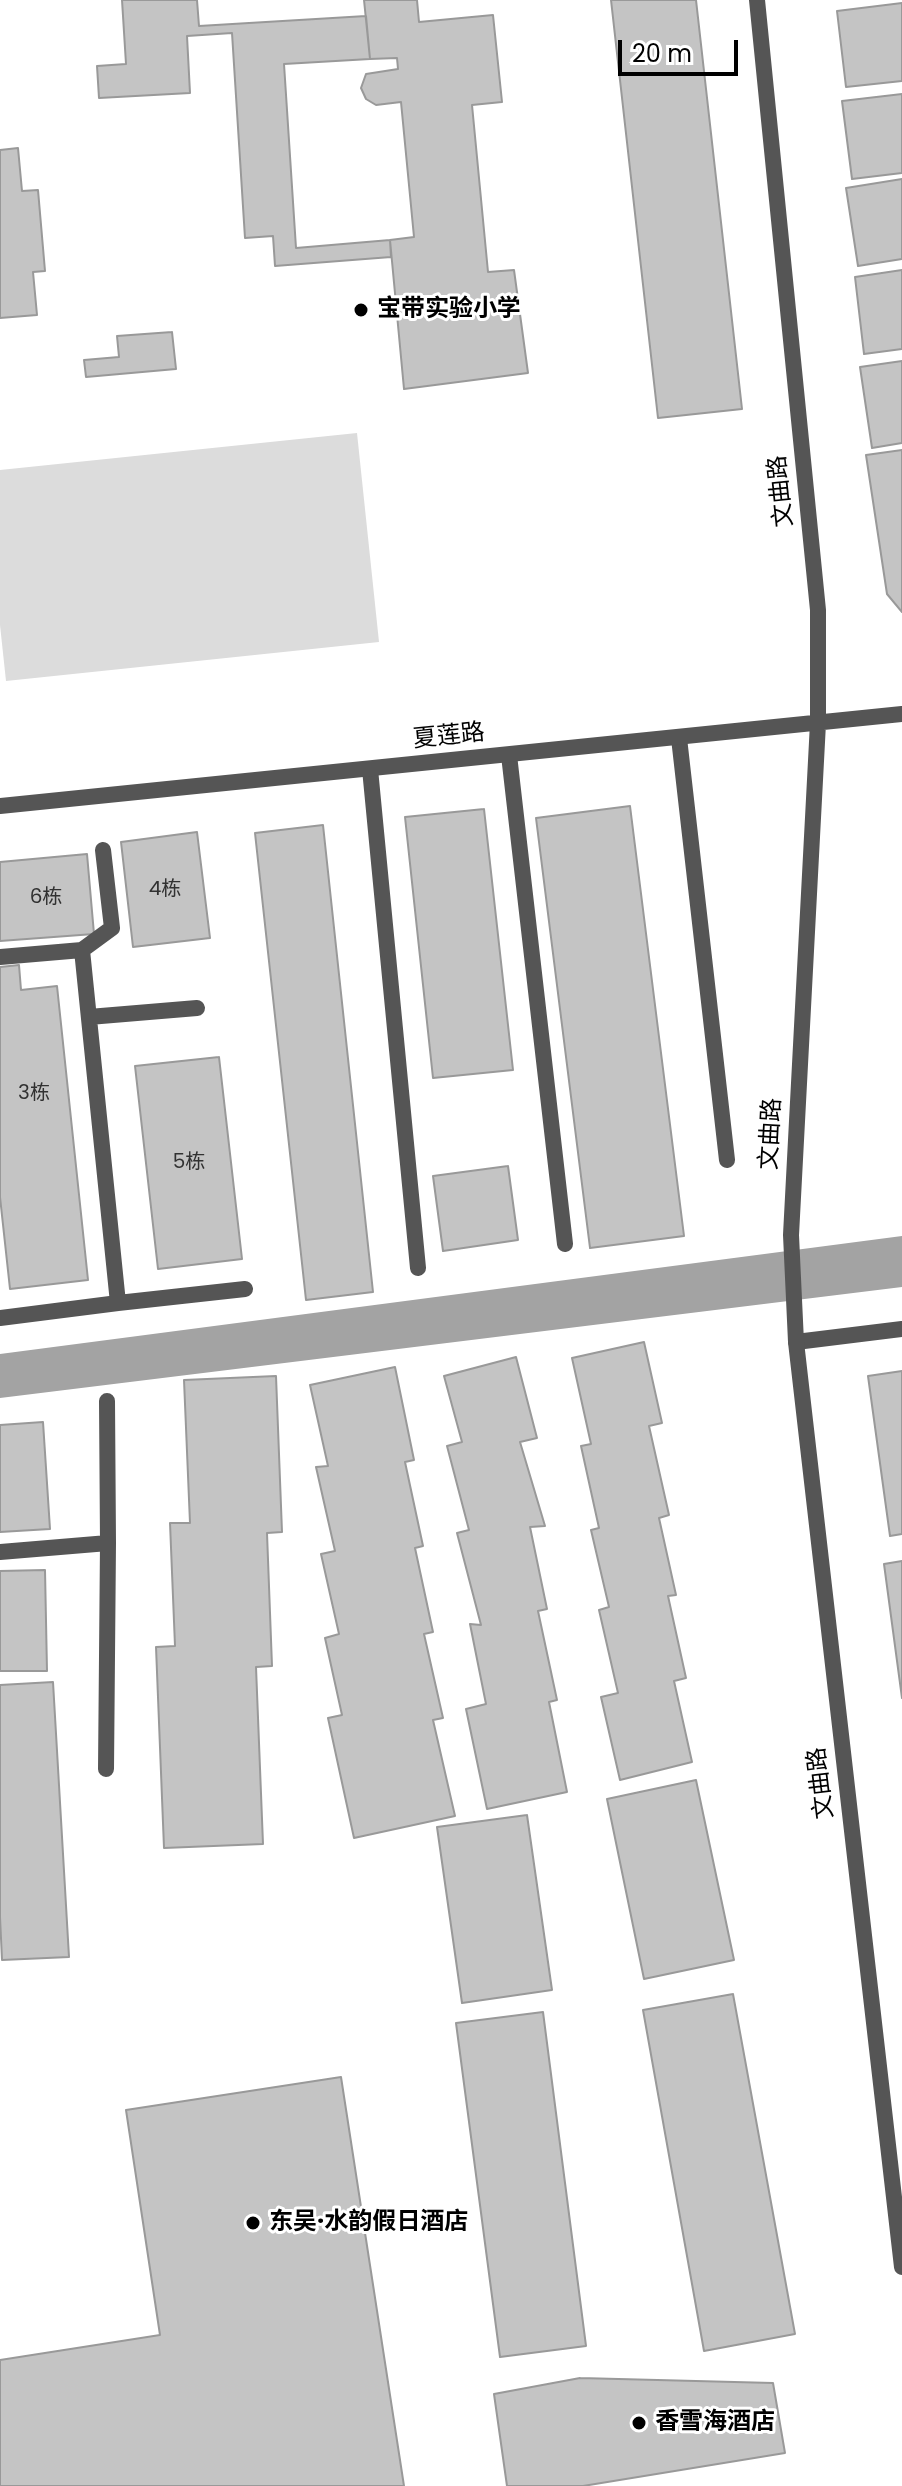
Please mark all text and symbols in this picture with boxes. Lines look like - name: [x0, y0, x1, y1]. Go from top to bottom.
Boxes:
- scale bar: [622, 24, 742, 74]
- text: 20 m: [632, 37, 692, 70]
- place label: 宝带实验小学: [377, 296, 521, 324]
- marker: 宝带实验小学: [352, 301, 370, 319]
- street label: 文曲路: [764, 454, 800, 528]
- street label: 夏莲路: [412, 719, 486, 755]
- house number: 4栋: [149, 878, 181, 902]
- house number: 6栋: [30, 886, 62, 910]
- house number: 3栋: [18, 1082, 50, 1106]
- street label: 文曲路: [756, 1097, 788, 1171]
- house number: 5栋: [173, 1151, 205, 1175]
- street label: 文曲路: [803, 1746, 841, 1820]
- place label: 东吴·水韵假日酒店: [269, 2209, 468, 2237]
- marker: 东吴·水韵假日酒店: [244, 2214, 262, 2232]
- place label: 香雪海酒店: [655, 2409, 775, 2437]
- marker: 香雪海酒店: [630, 2414, 648, 2432]

